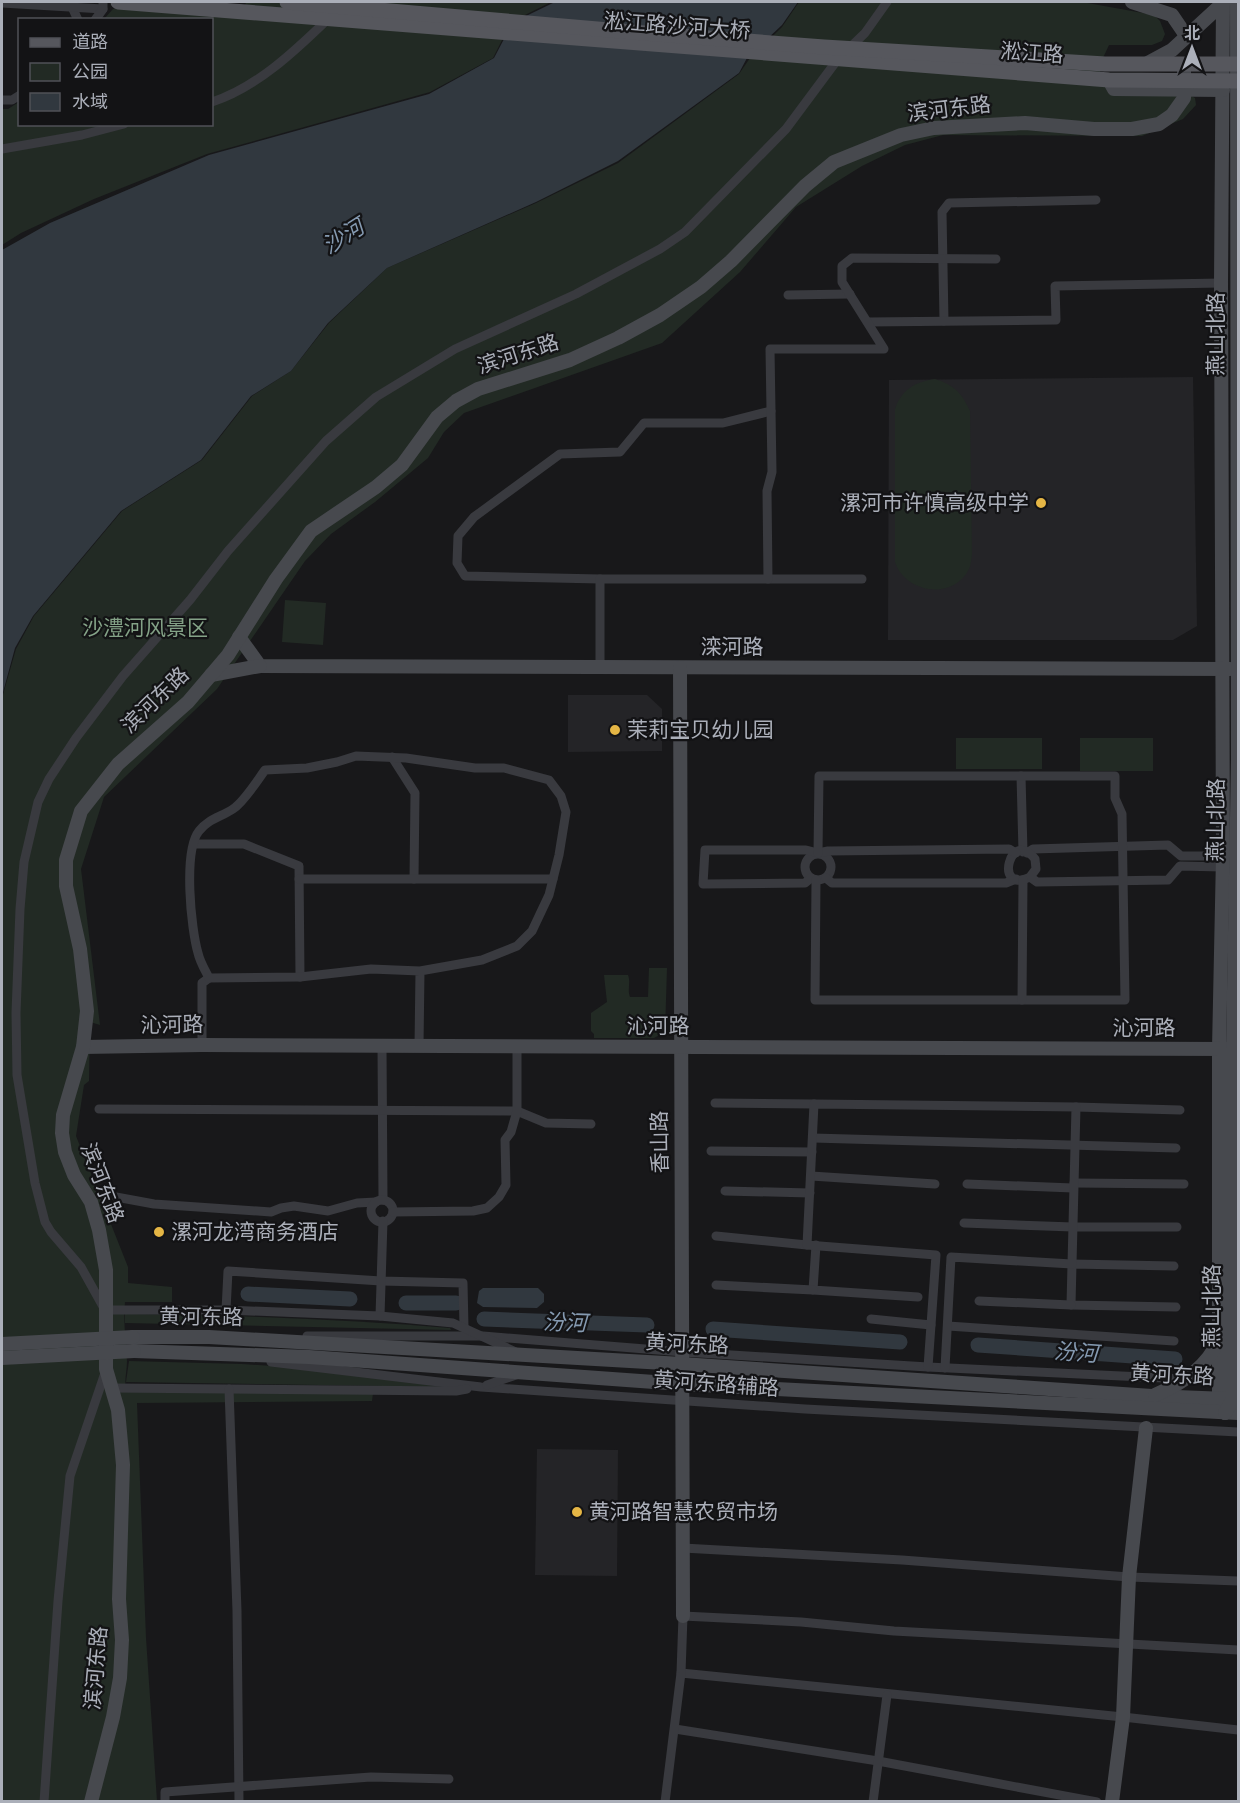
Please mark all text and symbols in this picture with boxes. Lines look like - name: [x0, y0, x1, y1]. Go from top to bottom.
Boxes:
- street label: 淞江路沙河大桥: [603, 9, 751, 43]
- legend: [18, 18, 213, 126]
- north arrow: [1162, 18, 1222, 78]
- text: 北: [1184, 24, 1200, 43]
- text: 道路: [72, 31, 108, 52]
- street label: 淞江路: [1000, 39, 1064, 67]
- text: 公园: [72, 61, 108, 82]
- text: 水域: [72, 91, 108, 112]
- street label: 滨河东路: [906, 92, 992, 126]
- water label: 沙河: [318, 212, 372, 259]
- street label: 燕山北路: [1204, 292, 1228, 376]
- street label: 滨河东路: [474, 330, 562, 378]
- place label: 漯河市许慎高级中学: [840, 491, 1029, 515]
- marker: 漯河市许慎高级中学: [1034, 496, 1048, 510]
- park label: 沙澧河风景区: [82, 616, 208, 640]
- street label: 滦河路: [701, 635, 764, 659]
- street label: 滨河东路: [116, 662, 194, 738]
- place label: 茉莉宝贝幼儿园: [627, 718, 774, 742]
- marker: 茉莉宝贝幼儿园: [608, 723, 622, 737]
- street label: 燕山北路: [1203, 778, 1229, 862]
- street label: 沁河路: [140, 1012, 204, 1038]
- street label: 沁河路: [627, 1014, 690, 1038]
- street label: 沁河路: [1113, 1016, 1176, 1040]
- street label: 香山路: [647, 1110, 673, 1174]
- street label: 滨河东路: [76, 1139, 128, 1227]
- place label: 漯河龙湾商务酒店: [171, 1220, 339, 1244]
- marker: 漯河龙湾商务酒店: [152, 1225, 166, 1239]
- street label: 燕山北路: [1200, 1264, 1224, 1348]
- street label: 黄河东路: [159, 1304, 243, 1330]
- water label: 汾河: [543, 1309, 591, 1336]
- street label: 黄河东路: [644, 1330, 730, 1358]
- water label: 汾河: [1053, 1338, 1103, 1367]
- street label: 黄河东路: [1129, 1361, 1215, 1389]
- street label: 黄河东路辅路: [652, 1368, 780, 1400]
- place label: 黄河路智慧农贸市场: [589, 1500, 778, 1524]
- marker: 黄河路智慧农贸市场: [570, 1505, 584, 1519]
- street label: 滨河东路: [80, 1625, 112, 1711]

